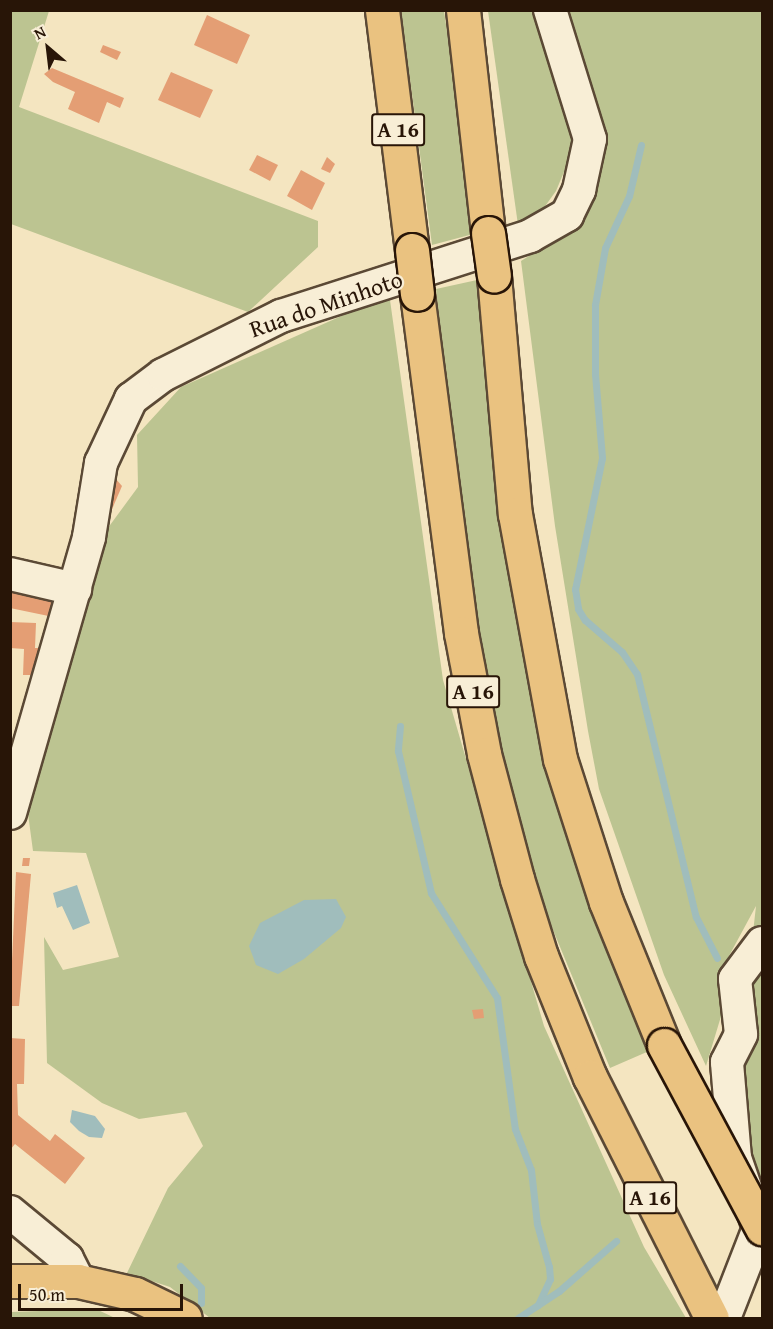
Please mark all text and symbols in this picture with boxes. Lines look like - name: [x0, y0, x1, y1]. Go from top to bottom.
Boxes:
- north arrow: [18, 18, 78, 78]
- text: N: [29, 19, 50, 45]
- road number: A 16: [371, 111, 425, 149]
- street label: Rua do Minhoto: [246, 264, 406, 344]
- road number: A 16: [446, 673, 500, 711]
- road number: A 16: [623, 1179, 677, 1217]
- scale bar: [21, 1272, 186, 1310]
- text: 50 m: [29, 1281, 65, 1308]

